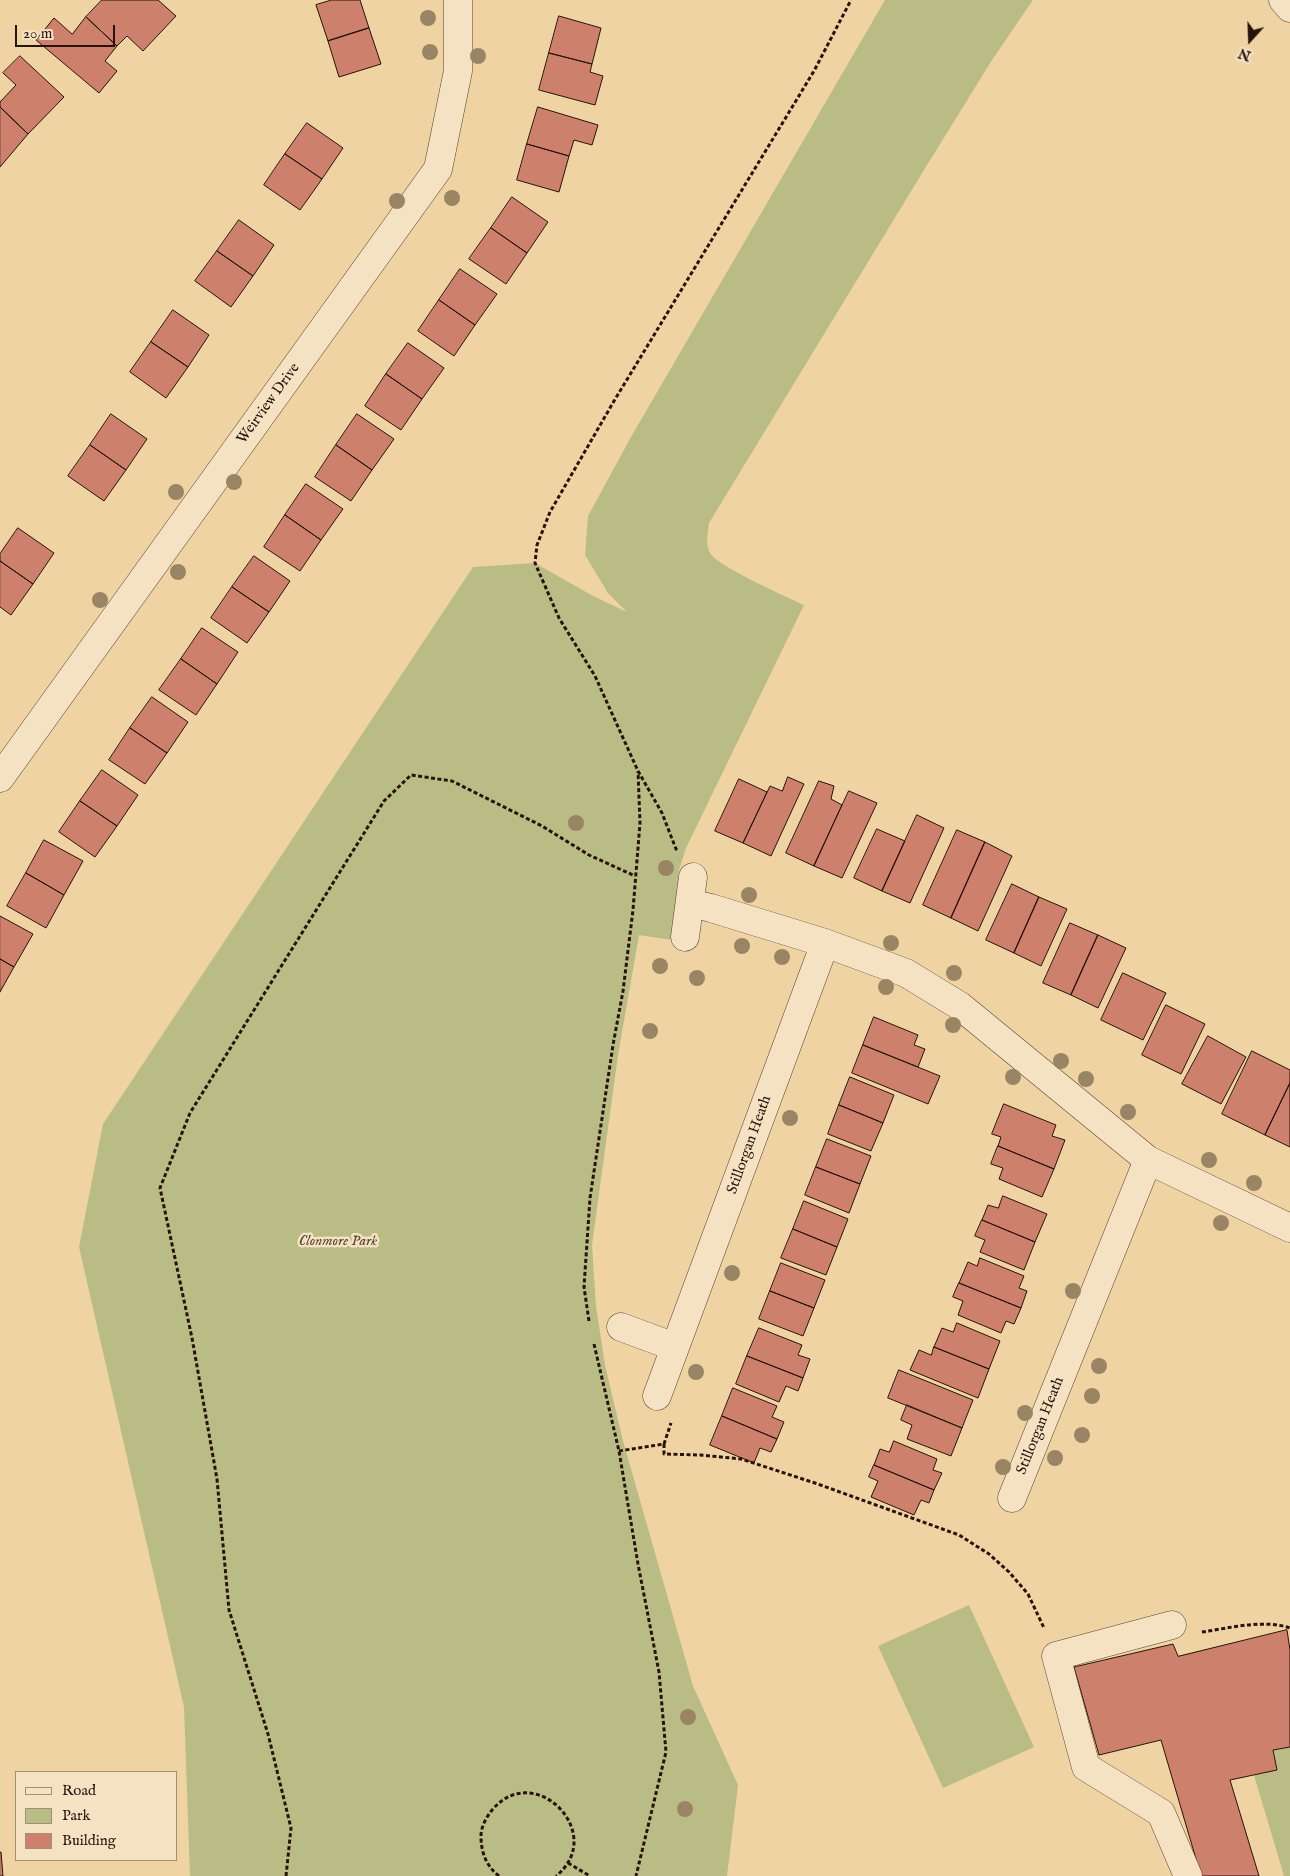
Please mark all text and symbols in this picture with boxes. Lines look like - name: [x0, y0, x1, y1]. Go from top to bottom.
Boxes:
- scale bar: [18, 15, 118, 47]
- north arrow: [1225, 15, 1275, 65]
- text: 20 m: [23, 24, 52, 43]
- text: N: [1236, 44, 1254, 65]
- street label: Weirview Drive: [234, 360, 304, 448]
- street label: Stillorgan Heath: [724, 1093, 776, 1197]
- park label: Clonmore Park: [299, 1233, 377, 1251]
- street label: Stillorgan Heath: [1013, 1375, 1069, 1477]
- legend: [15, 1771, 178, 1861]
- text: Road: [62, 1781, 96, 1800]
- text: Park: [62, 1806, 91, 1825]
- text: Building: [62, 1831, 116, 1850]

